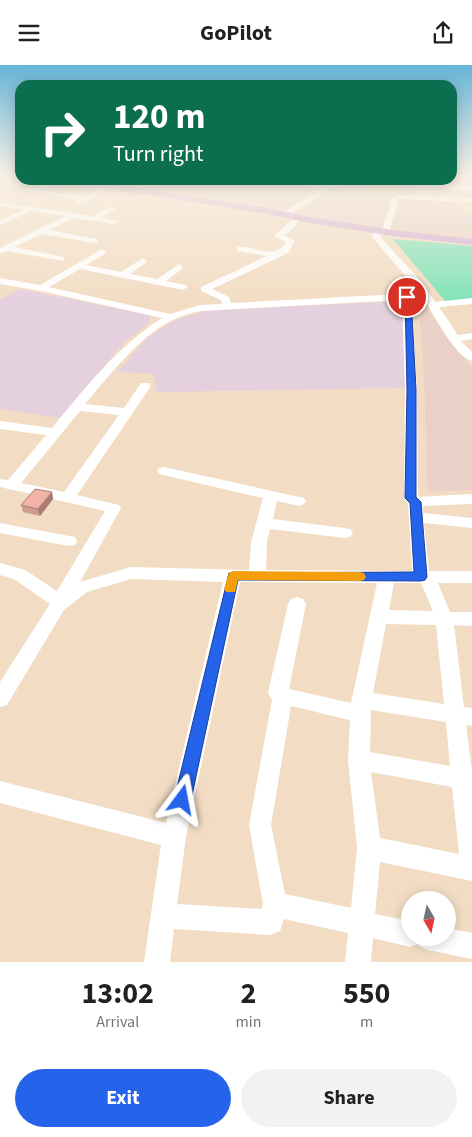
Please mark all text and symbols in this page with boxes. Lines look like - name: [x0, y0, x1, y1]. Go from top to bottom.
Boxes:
- text: GoPilot: [200, 17, 272, 49]
- icon: menu: [15, 19, 43, 47]
- icon: share: [429, 19, 457, 47]
- text: 120 m: [113, 92, 205, 142]
- icon: right: [30, 100, 95, 165]
- text: Turn right: [113, 138, 203, 170]
- pin: [386, 276, 428, 318]
- icon: arrive: [393, 283, 421, 311]
- position arrow: [155, 773, 207, 825]
- north arrow: [401, 891, 456, 946]
- map controls: [401, 891, 456, 946]
- text: 13:02: [82, 972, 154, 1015]
- text: 2: [240, 972, 256, 1015]
- text: 550: [343, 972, 390, 1015]
- text: Arrival: [96, 1011, 139, 1033]
- text: min: [235, 1011, 261, 1033]
- text: m: [360, 1011, 373, 1033]
- button: Exit: [15, 1069, 231, 1127]
- button: Share: [241, 1069, 457, 1127]

